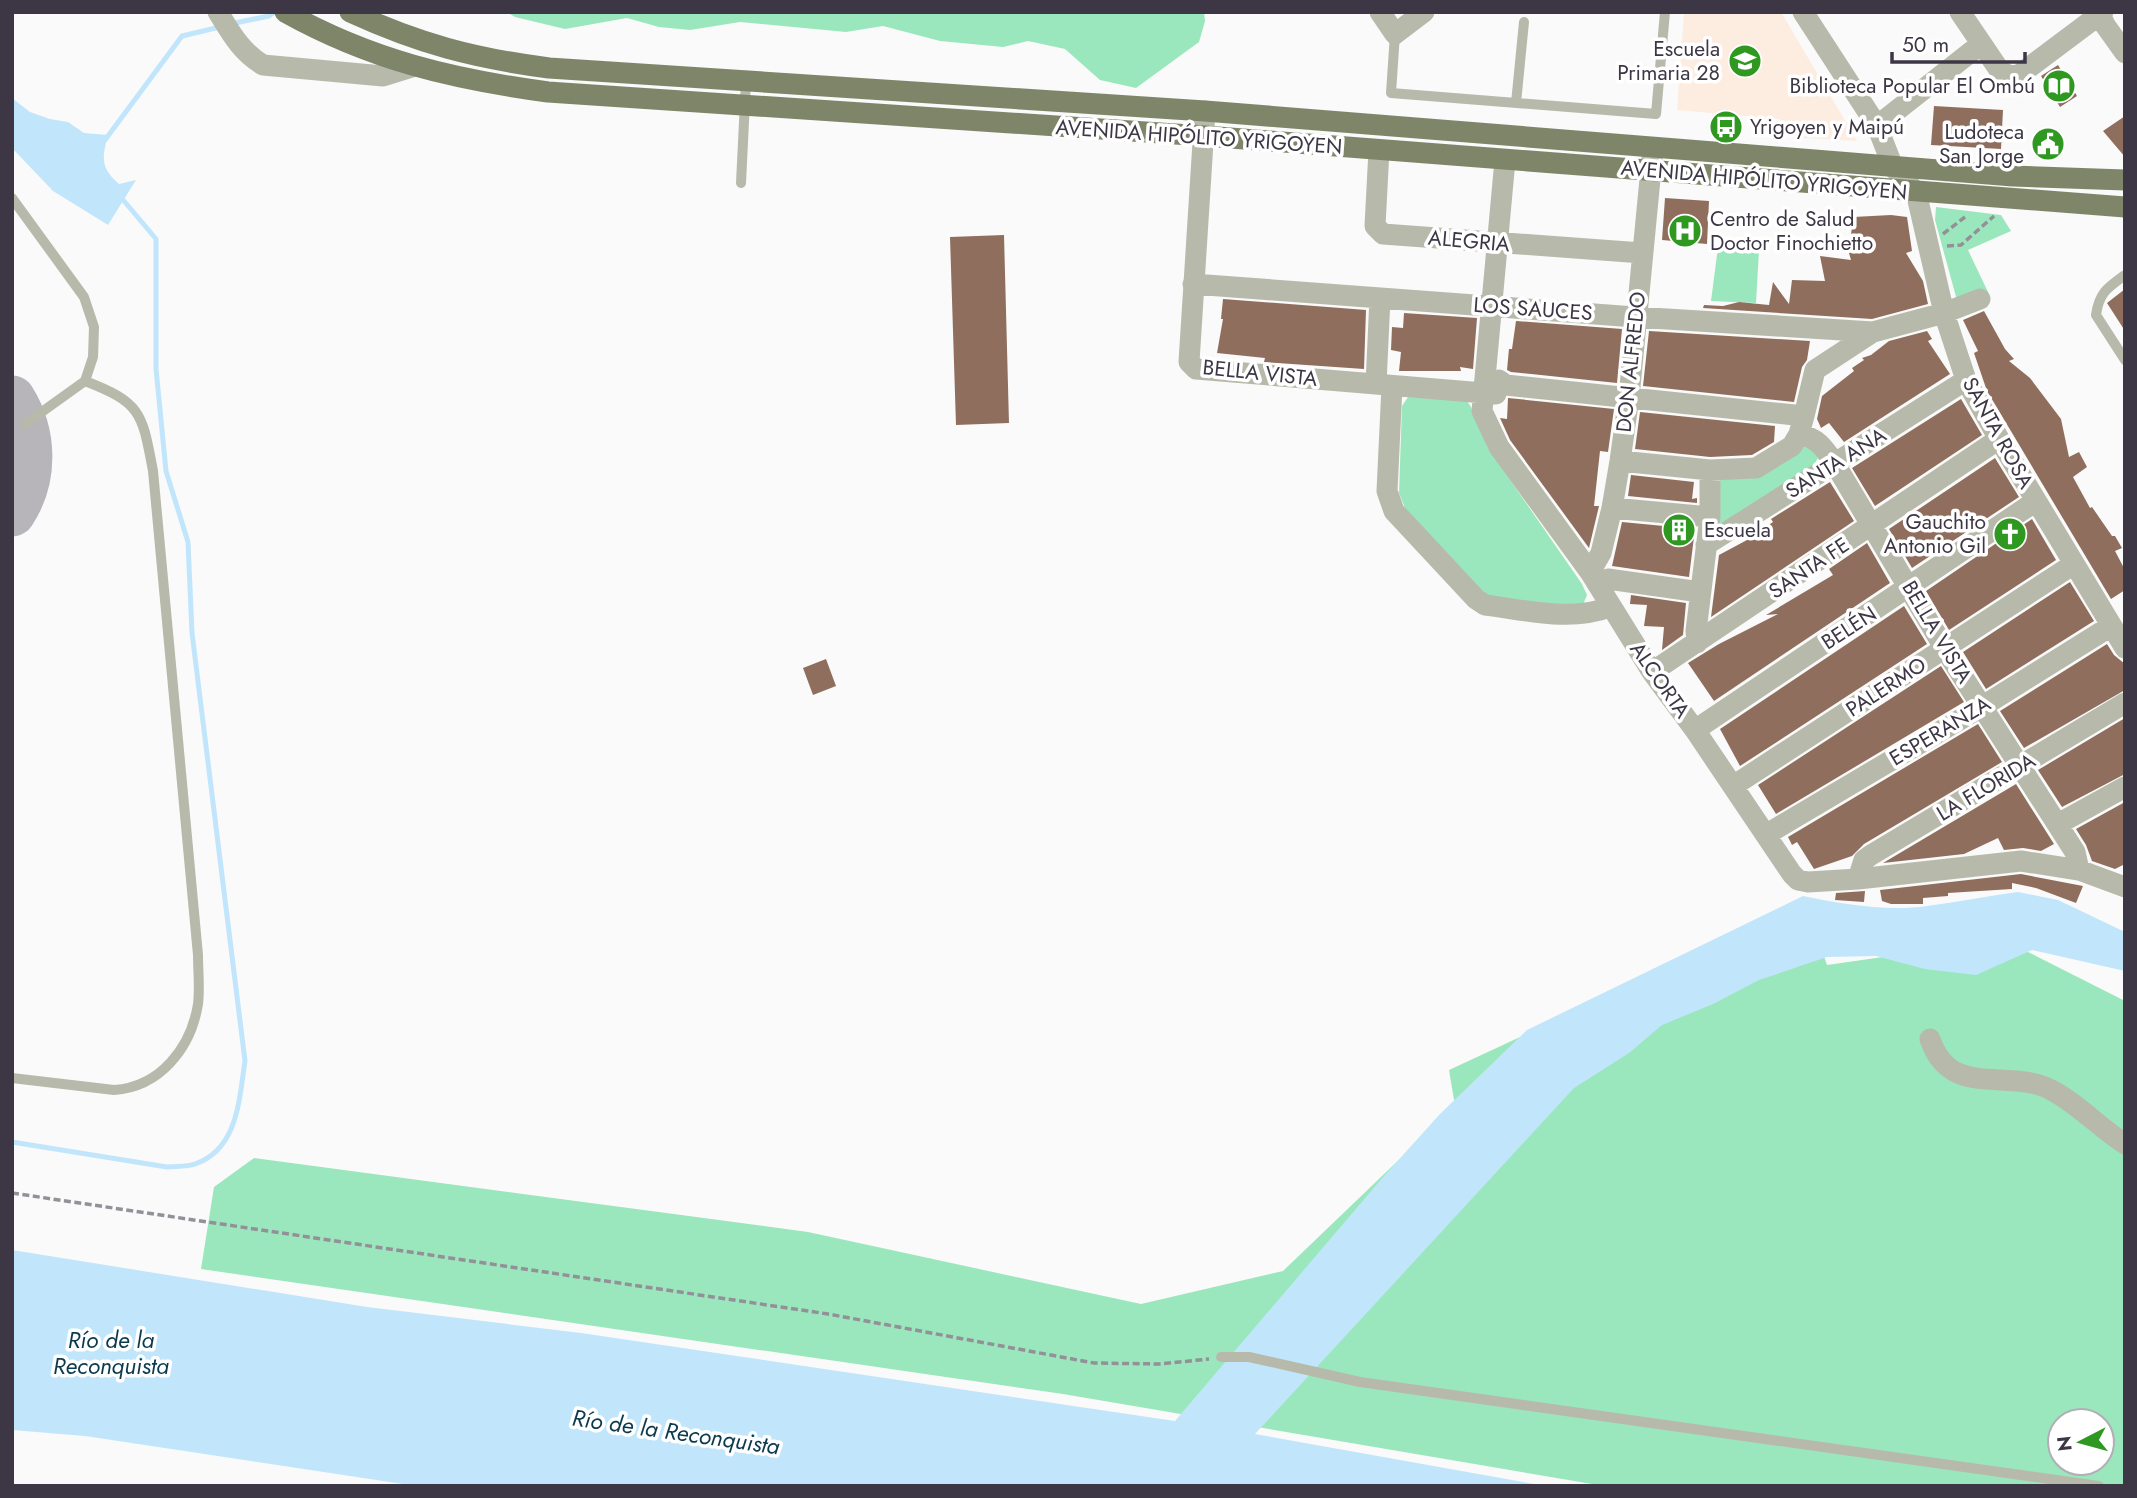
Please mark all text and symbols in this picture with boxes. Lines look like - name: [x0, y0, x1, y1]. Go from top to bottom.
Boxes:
- scale bar: [1892, 21, 2025, 65]
- text: 50 m: [1902, 30, 1949, 60]
- place label: Escuela Primaria 28: [1617, 34, 1720, 88]
- school or university icon: Escuela Primaria 28: [1726, 42, 1764, 80]
- library icon: Biblioteca Popular El Ombú: [2040, 67, 2078, 105]
- place label: Biblioteca Popular El Ombú: [1789, 71, 2035, 101]
- bus stop icon: Yrigoyen y Maipú: [1707, 108, 1745, 146]
- street label: AVENIDA HIPÓLITO YRIGOYEN: [1055, 112, 1343, 162]
- place label: Yrigoyen y Maipú: [1750, 112, 1904, 142]
- place label: Ludoteca San Jorge: [1939, 117, 2024, 171]
- public building icon: Ludoteca San Jorge: [2029, 125, 2067, 163]
- street label: AVENIDA HIPÓLITO YRIGOYEN: [1620, 153, 1908, 207]
- place label: Centro de Salud Doctor Finochietto: [1710, 204, 1873, 258]
- hospital icon: Centro de Salud Doctor Finochietto: [1666, 212, 1704, 250]
- street label: ALEGRIA: [1427, 222, 1511, 260]
- street label: LOS SAUCES: [1473, 290, 1593, 328]
- street label: DON ALFREDO: [1609, 290, 1653, 434]
- street label: BELLA VISTA: [1201, 352, 1319, 394]
- street label: SANTA ROSA: [1955, 372, 2041, 494]
- street label: SANTA ANA: [1780, 420, 1892, 506]
- place label: Gauchito Antonio Gil: [1884, 507, 1986, 561]
- building icon: Escuela: [1660, 511, 1698, 549]
- place label: Escuela: [1704, 515, 1771, 545]
- church icon: Gauchito Antonio Gil: [1991, 515, 2029, 553]
- street label: SANTA FE: [1763, 530, 1855, 606]
- street label: BELLA VISTA: [1895, 575, 1980, 689]
- street label: BELÉN: [1815, 599, 1883, 657]
- street label: ALCORTA: [1623, 636, 1697, 724]
- street label: PALERMO: [1840, 650, 1932, 724]
- street label: ESPERANZA: [1884, 689, 1996, 773]
- street label: LA FLORIDA: [1931, 746, 2041, 828]
- water label: Río de la Reconquista: [53, 1323, 169, 1383]
- water label: Río de la Reconquista: [570, 1401, 782, 1463]
- north arrow: [2046, 1407, 2116, 1477]
- text: N: [2050, 1435, 2079, 1453]

